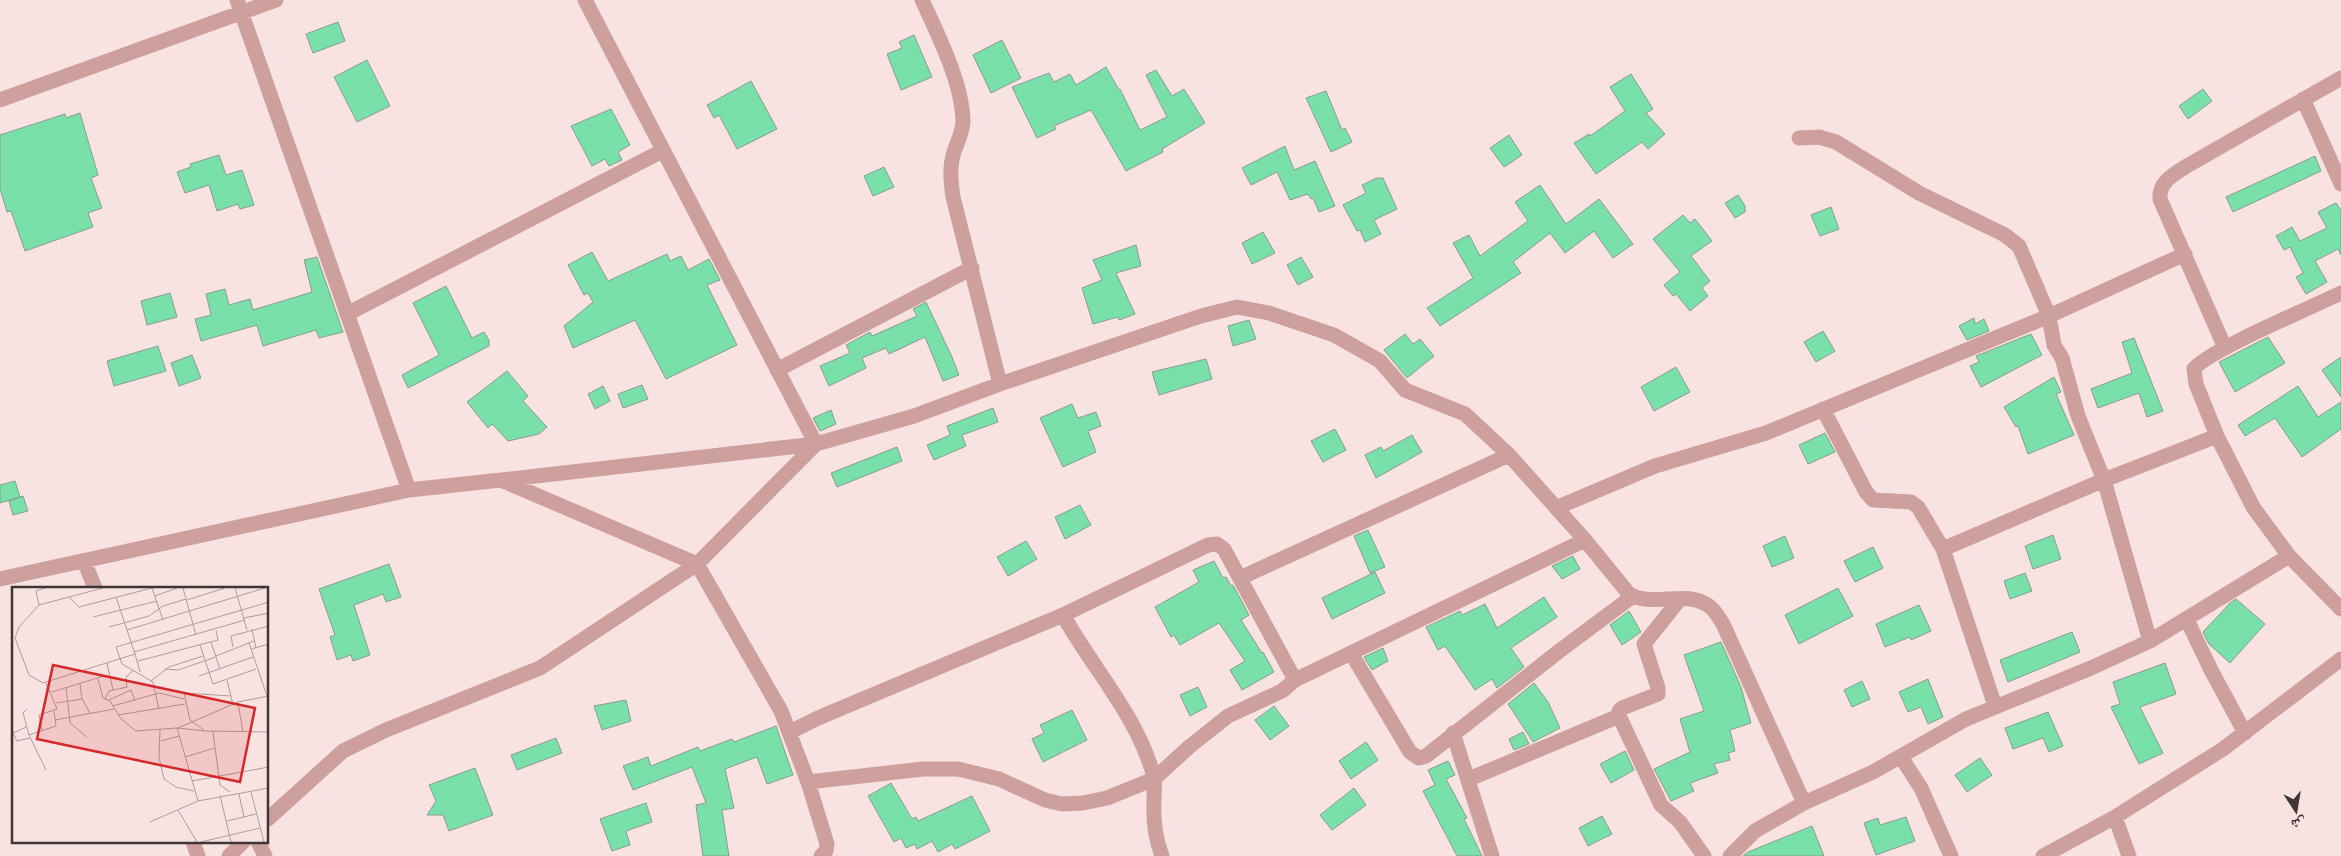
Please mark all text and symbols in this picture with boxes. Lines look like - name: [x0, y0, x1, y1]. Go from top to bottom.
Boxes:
- inset map: [12, 587, 269, 844]
- north arrow: [2271, 786, 2321, 836]
- text: ش: [2289, 813, 2308, 833]

